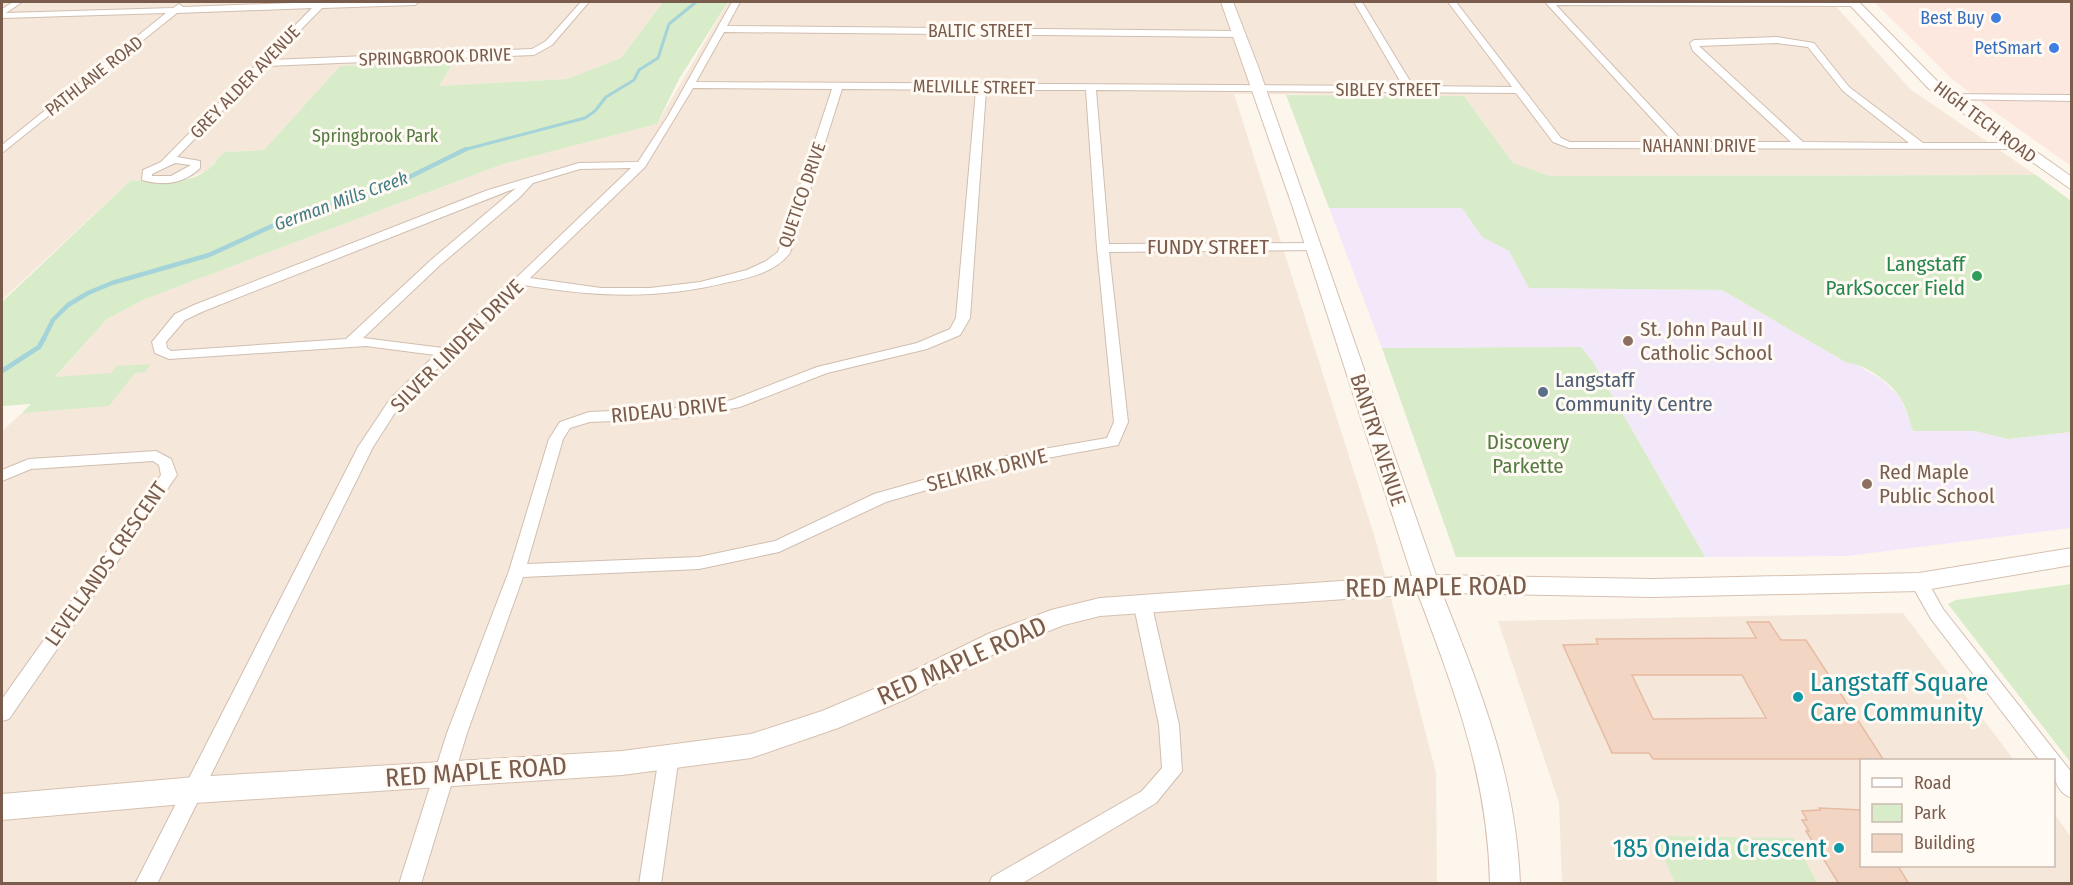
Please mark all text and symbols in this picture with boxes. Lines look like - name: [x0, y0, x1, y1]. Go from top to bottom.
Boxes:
- place label: Best Buy: [1920, 7, 1984, 29]
- marker: Best Buy: [1989, 11, 2003, 25]
- street label: BALTIC STREET: [928, 20, 1033, 42]
- street label: GREY ALDER AVENUE: [185, 21, 305, 143]
- street label: PATHLANE ROAD: [41, 31, 147, 121]
- place label: PetSmart: [1975, 37, 2042, 59]
- marker: PetSmart: [2047, 41, 2061, 55]
- street label: SPRINGBROOK DRIVE: [358, 43, 512, 71]
- street label: MELVILLE STREET: [913, 75, 1036, 99]
- street label: HIGH TECH ROAD: [1929, 76, 2041, 168]
- street label: SIBLEY STREET: [1336, 79, 1441, 101]
- park label: Springbrook Park: [312, 125, 439, 147]
- street label: NAHANNI DRIVE: [1642, 135, 1756, 157]
- street label: QUETICO DRIVE: [774, 139, 830, 251]
- water label: German Mills Creek: [271, 167, 411, 235]
- street label: FUNDY STREET: [1147, 234, 1269, 260]
- place label: Langstaff ParkSoccer Field: [1826, 251, 1967, 301]
- marker: Langstaff ParkSoccer Field: [1970, 269, 1984, 283]
- street label: SILVER LINDEN DRIVE: [385, 274, 529, 418]
- place label: St. John Paul II Catholic School: [1640, 316, 1773, 366]
- marker: St. John Paul II Catholic School: [1621, 334, 1635, 348]
- place label: Langstaff Community Centre: [1555, 367, 1713, 417]
- street label: BANTRY AVENUE: [1344, 371, 1412, 510]
- marker: Langstaff Community Centre: [1536, 385, 1550, 399]
- street label: RIDEAU DRIVE: [610, 391, 729, 429]
- park label: Discovery Parkette: [1487, 429, 1570, 479]
- street label: SELKIRK DRIVE: [924, 442, 1050, 498]
- place label: Red Maple Public School: [1879, 459, 1995, 509]
- street label: LEVELLANDS CRESCENT: [39, 477, 173, 651]
- marker: Red Maple Public School: [1860, 477, 1874, 491]
- street label: RED MAPLE ROAD: [1345, 570, 1527, 604]
- street label: RED MAPLE ROAD: [873, 610, 1051, 712]
- place label: Langstaff Square Care Community: [1810, 667, 1988, 728]
- marker: Langstaff Square Care Community: [1791, 690, 1805, 704]
- street label: RED MAPLE ROAD: [384, 750, 568, 794]
- legend: [1860, 759, 2055, 867]
- text: Road: [1914, 772, 1951, 794]
- text: Park: [1914, 802, 1947, 824]
- text: Building: [1914, 832, 1975, 854]
- place label: 185 Oneida Crescent: [1613, 833, 1827, 864]
- marker: 185 Oneida Crescent: [1832, 841, 1846, 855]

